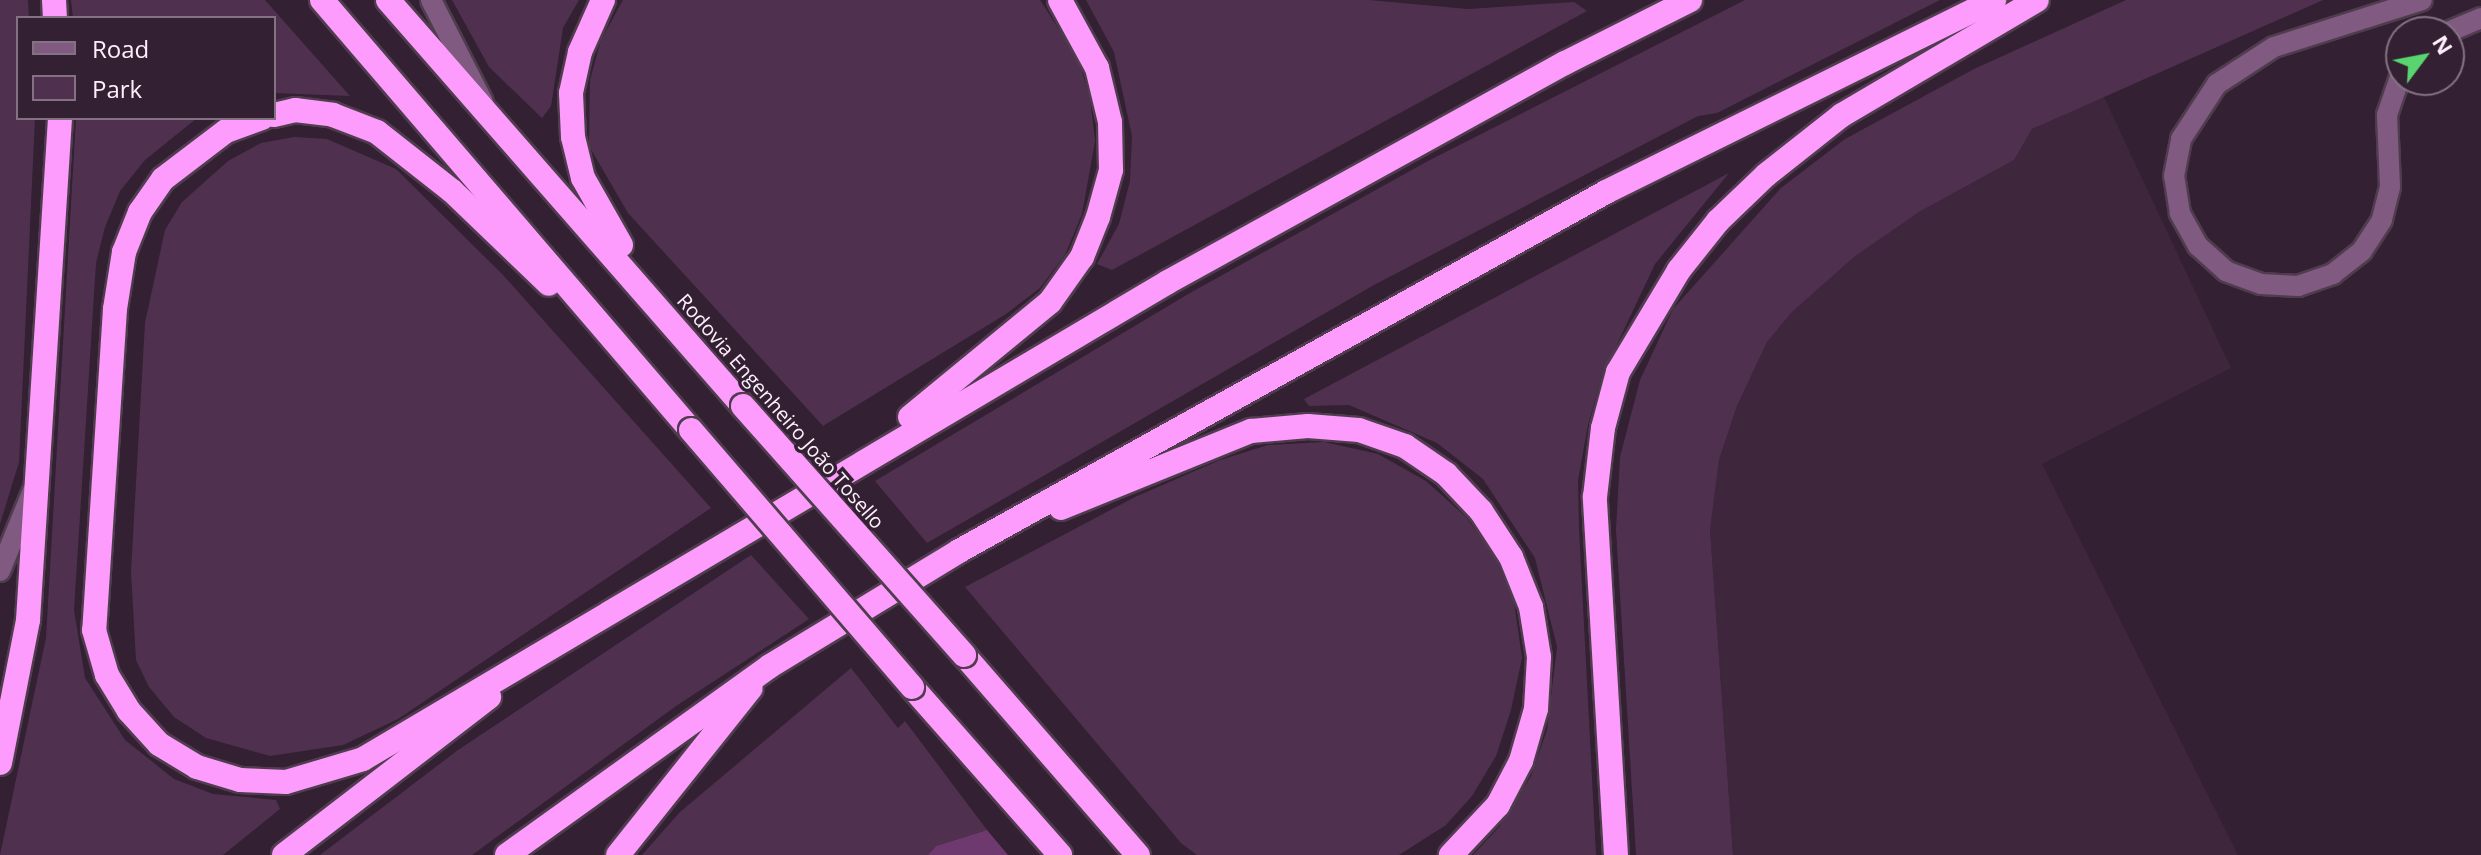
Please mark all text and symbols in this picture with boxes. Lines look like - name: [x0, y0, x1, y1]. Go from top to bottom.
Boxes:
- legend: [16, 16, 276, 120]
- north arrow: [2385, 16, 2465, 96]
- text: N: [2426, 29, 2461, 60]
- text: Road: [92, 32, 149, 65]
- text: Park: [92, 72, 142, 105]
- street label: Rodovia Engenheiro João Tosello: [672, 289, 890, 533]

